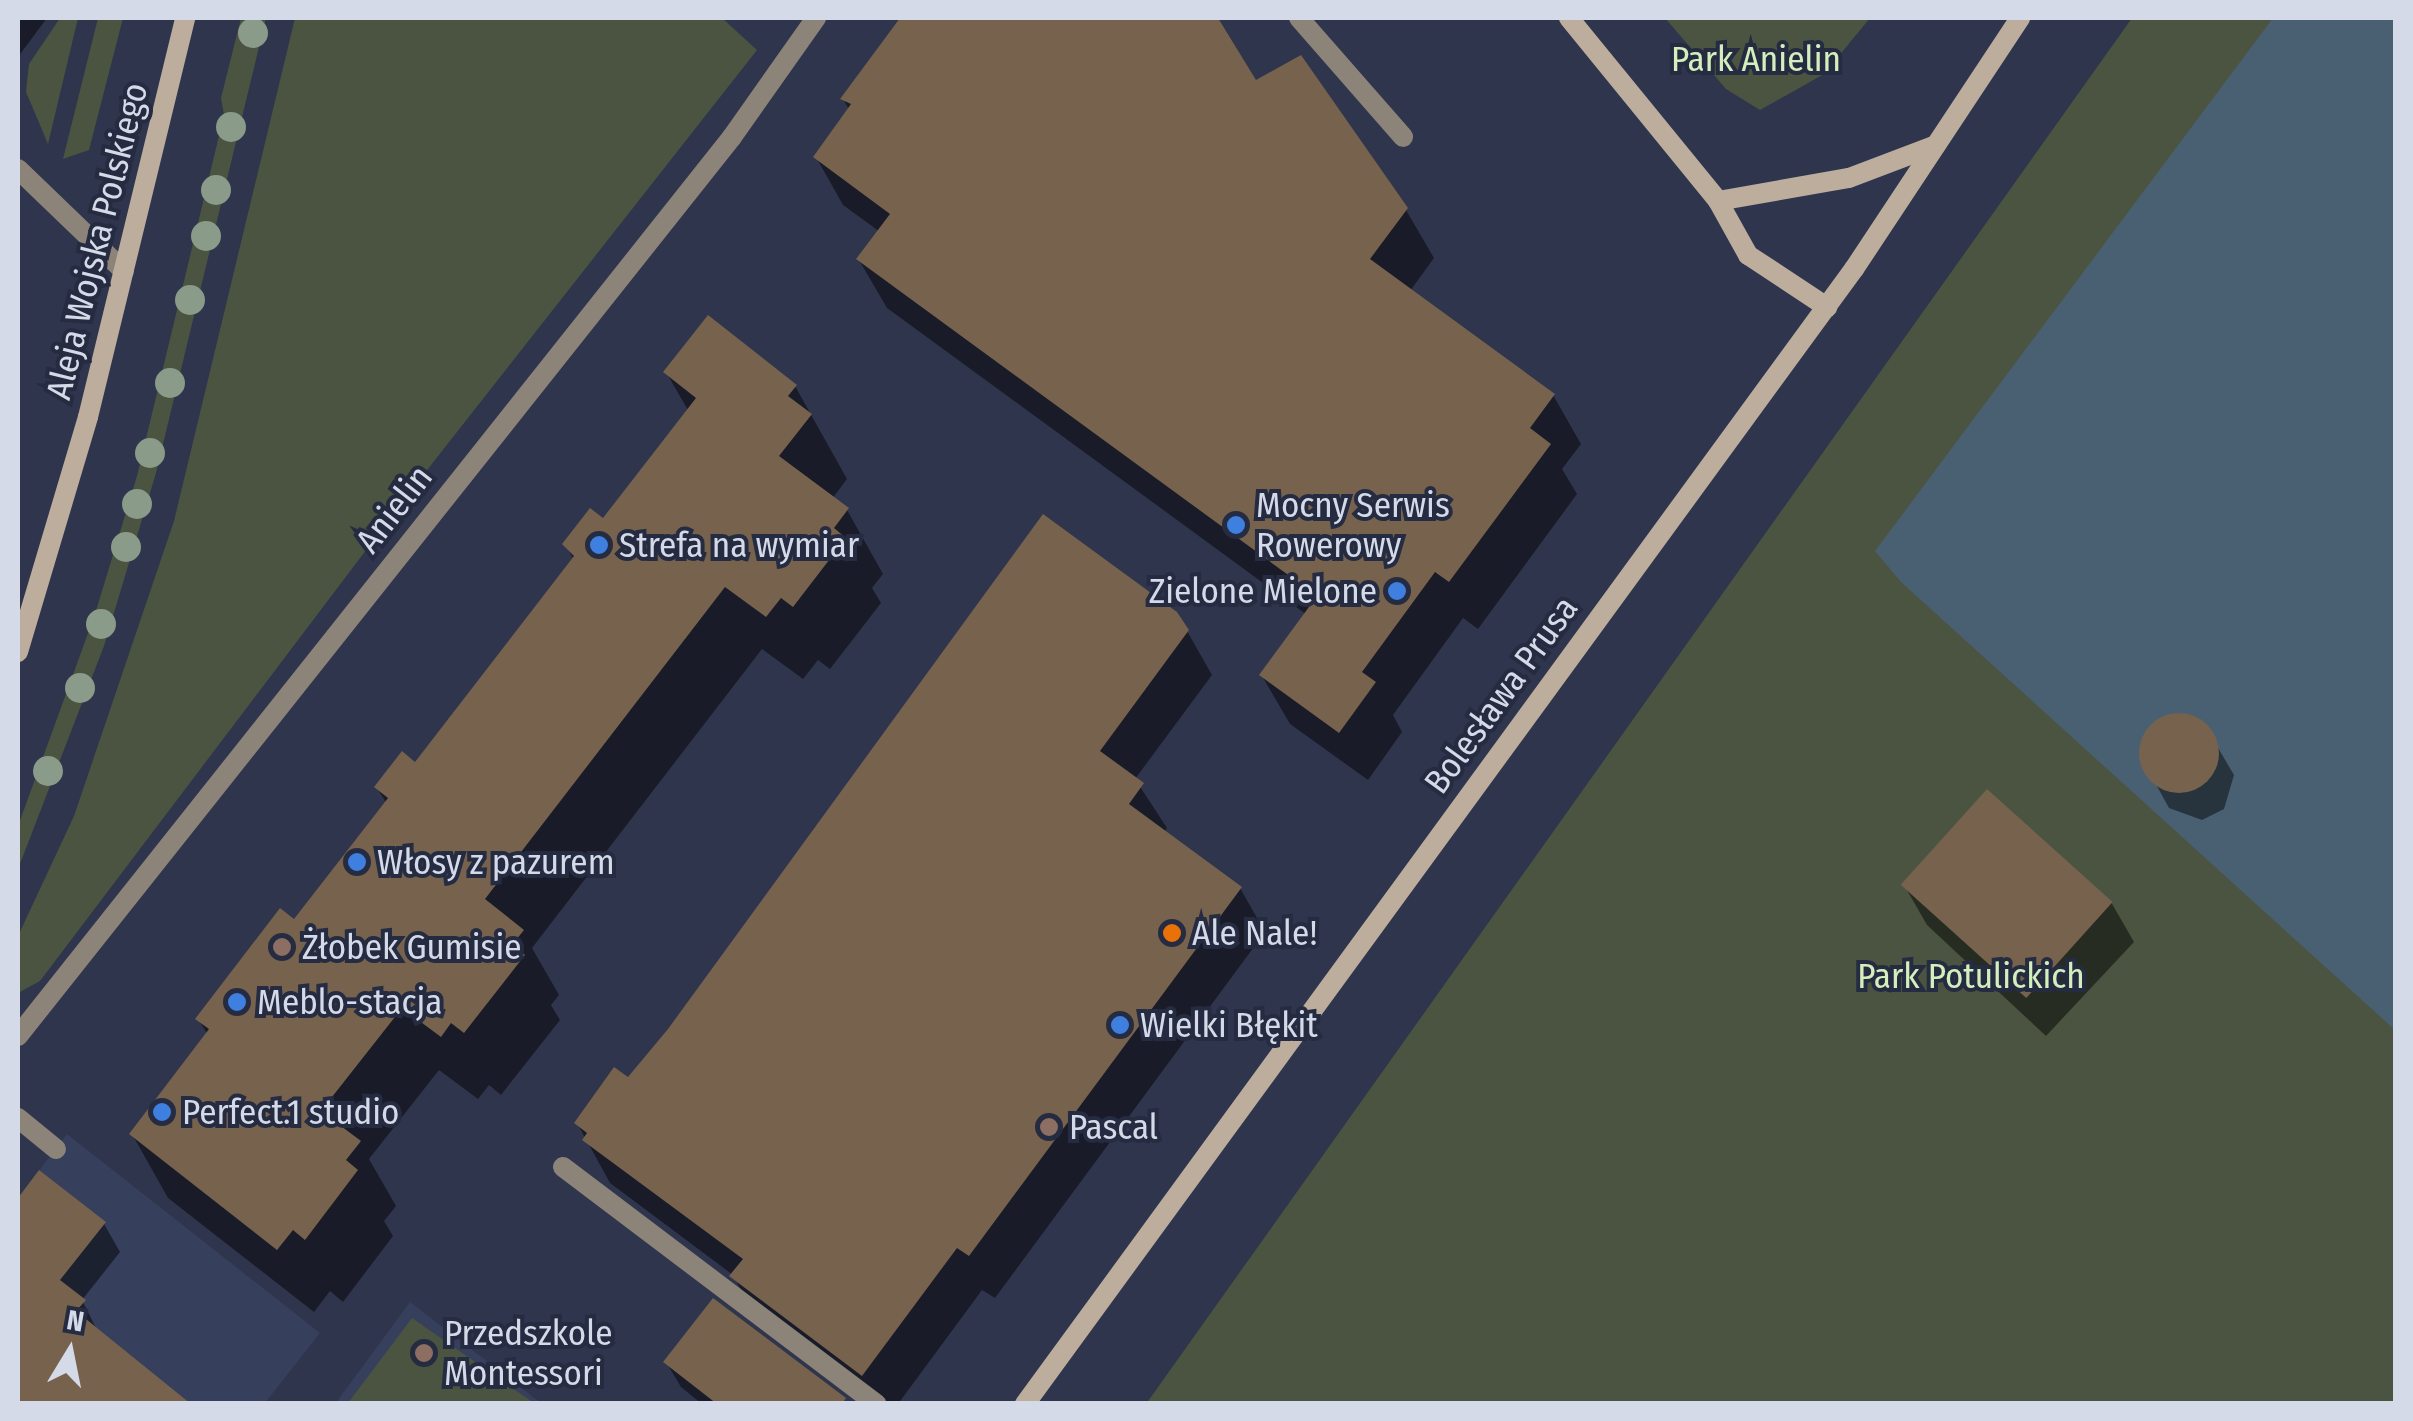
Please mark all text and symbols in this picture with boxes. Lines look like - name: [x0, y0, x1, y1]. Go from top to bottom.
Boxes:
- park label: Park Anielin: [1671, 38, 1841, 80]
- street label: Aleja Wojska Polskiego: [37, 78, 157, 404]
- street label: Anielin: [347, 457, 441, 561]
- place label: Mocny Serwis Rowerowy: [1256, 484, 1450, 566]
- marker: Mocny Serwis Rowerowy: [1225, 514, 1247, 536]
- place label: Strefa na wymiar: [619, 524, 859, 566]
- marker: Strefa na wymiar: [588, 534, 610, 556]
- place label: Zielone Mielone: [1149, 570, 1377, 612]
- marker: Zielone Mielone: [1386, 580, 1408, 602]
- street label: Bolesława Prusa: [1415, 588, 1587, 802]
- place label: Włosy z pazurem: [377, 841, 615, 883]
- marker: Włosy z pazurem: [346, 851, 368, 873]
- place label: Ale Nale!: [1192, 912, 1317, 954]
- marker: Ale Nale!: [1161, 922, 1183, 944]
- place label: Żłobek Gumisie: [302, 926, 522, 968]
- marker: Żłobek Gumisie: [271, 936, 293, 958]
- park label: Park Potulickich: [1857, 955, 2085, 997]
- place label: Meblo-stacja: [257, 981, 442, 1023]
- marker: Meblo-stacja: [226, 991, 248, 1013]
- place label: Wielki Błękit: [1140, 1004, 1318, 1046]
- marker: Wielki Błękit: [1109, 1014, 1131, 1036]
- place label: Perfect.1 studio: [182, 1091, 399, 1133]
- marker: Perfect.1 studio: [151, 1101, 173, 1123]
- place label: Pascal: [1069, 1106, 1158, 1148]
- marker: Pascal: [1038, 1116, 1060, 1138]
- north arrow: [20, 1301, 120, 1401]
- text: N: [64, 1303, 86, 1339]
- place label: Przedszkole Montessori: [444, 1312, 613, 1394]
- marker: Przedszkole Montessori: [413, 1342, 435, 1364]

